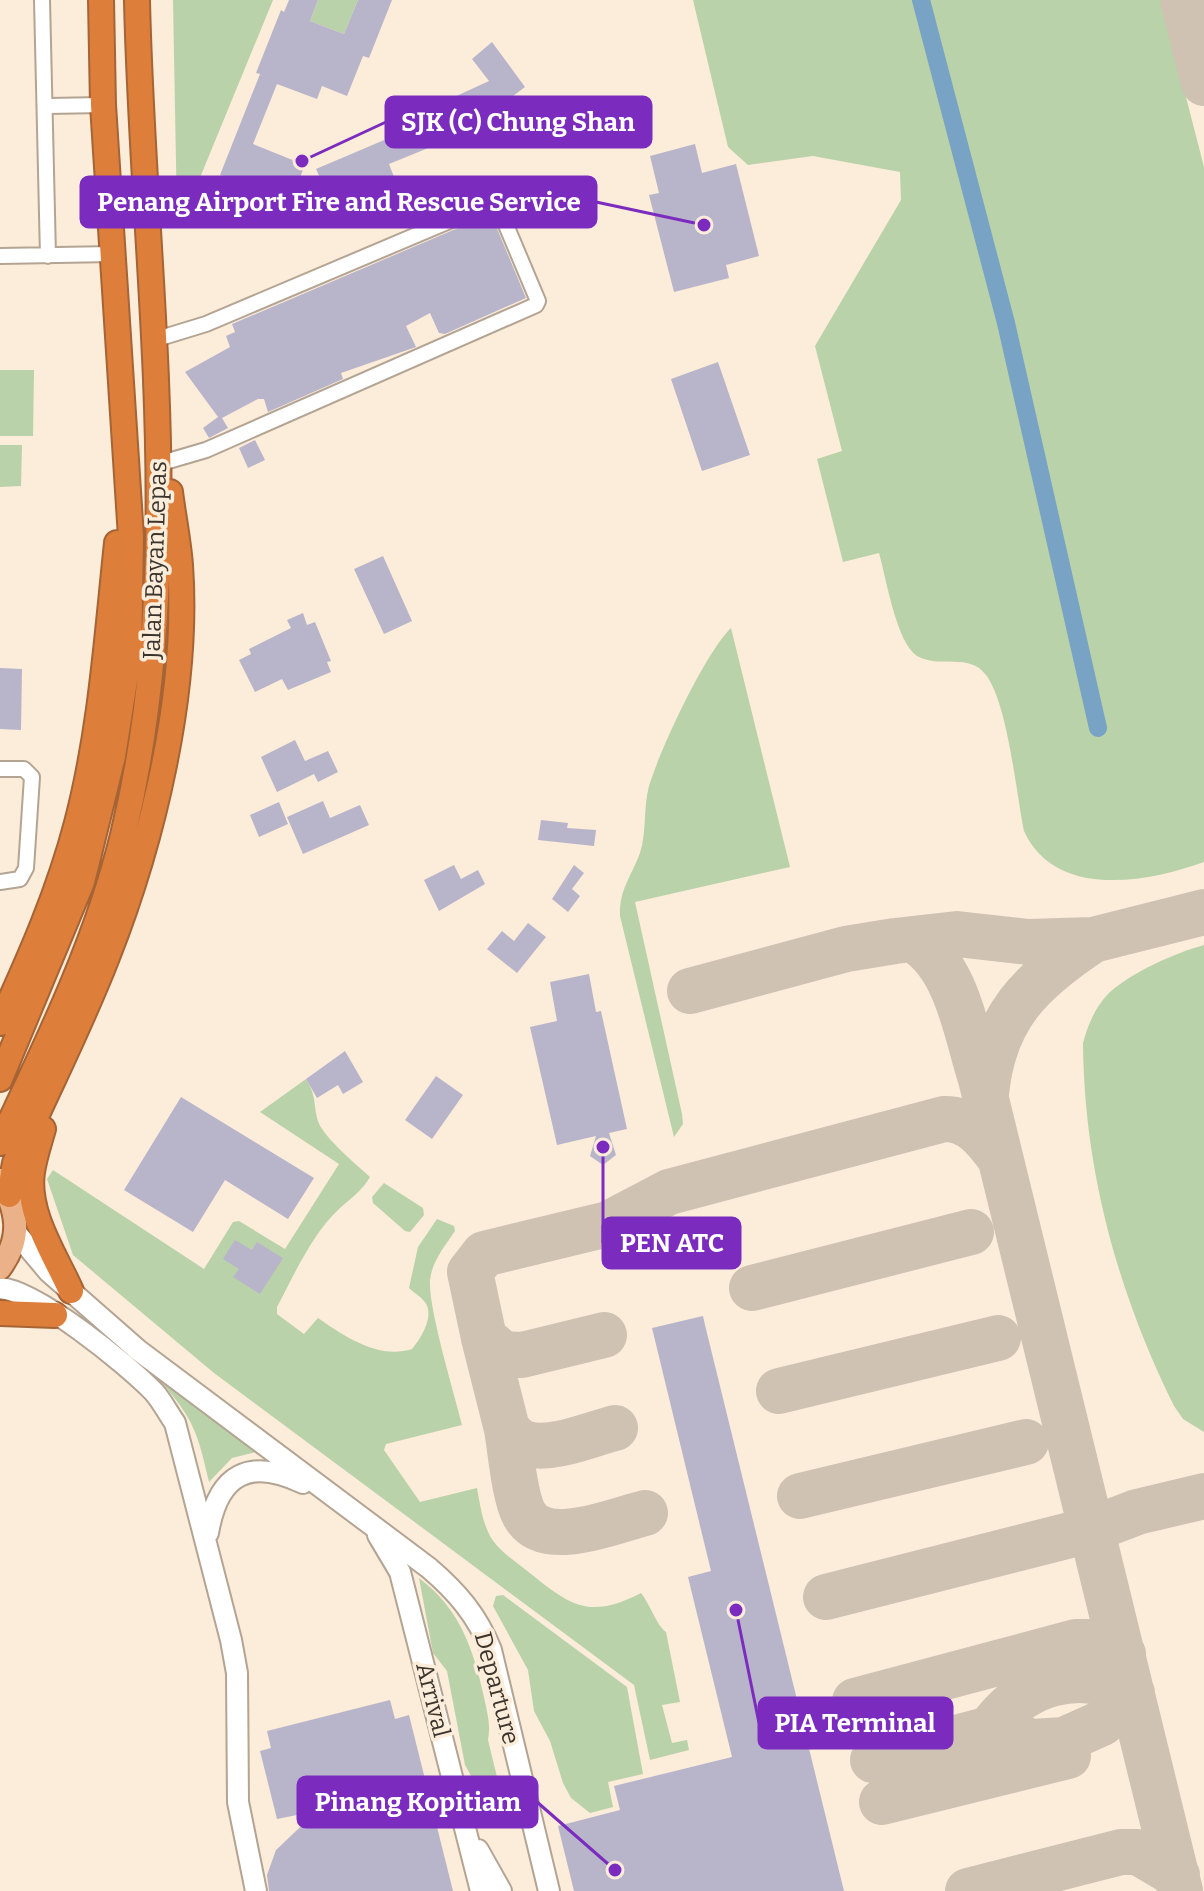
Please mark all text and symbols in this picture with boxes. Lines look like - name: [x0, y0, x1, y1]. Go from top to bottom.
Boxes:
- callout: SJK (C) Chung Shan: [386, 97, 651, 147]
- text: SJK (C) Chung Shan: [401, 107, 635, 138]
- callout: Penang Airport Fire and Rescue Service: [81, 177, 596, 227]
- text: Penang Airport Fire and Rescue Service: [97, 187, 581, 218]
- street label: Jalan Bayan Lepas: [138, 461, 172, 660]
- callout: PEN ATC: [603, 1218, 740, 1268]
- text: PEN ATC: [620, 1228, 724, 1259]
- street label: Departure: [469, 1629, 525, 1747]
- street label: Arrival: [410, 1660, 456, 1740]
- callout: PIA Terminal: [759, 1698, 952, 1748]
- text: PIA Terminal: [774, 1708, 936, 1739]
- callout: Pinang Kopitiam: [298, 1777, 537, 1827]
- text: Pinang Kopitiam: [315, 1787, 521, 1818]

